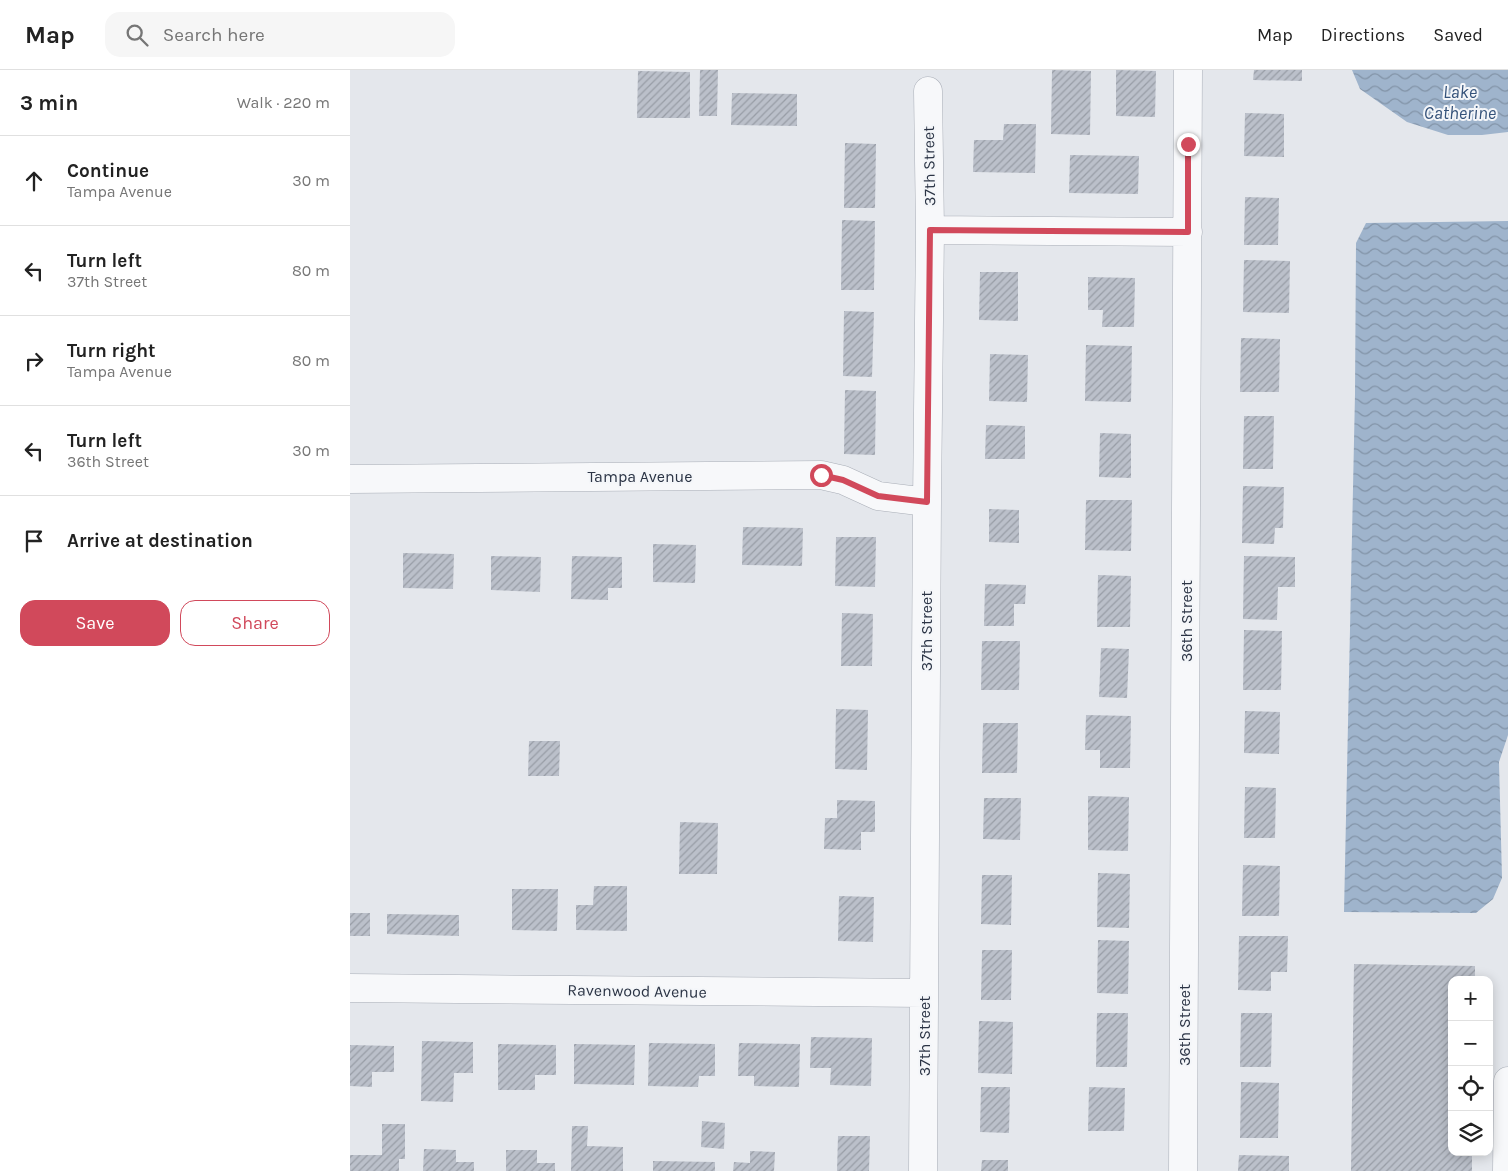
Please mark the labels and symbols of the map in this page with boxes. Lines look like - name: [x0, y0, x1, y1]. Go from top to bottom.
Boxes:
- water label: Lake Catherine: [1424, 81, 1496, 124]
- street label: 37th Street: [919, 126, 939, 206]
- route end: [1177, 133, 1200, 156]
- route start: [810, 464, 833, 487]
- street label: Tampa Avenue: [587, 467, 693, 486]
- street label: 36th Street: [1177, 580, 1196, 662]
- street label: 37th Street: [917, 591, 936, 671]
- street label: Ravenwood Avenue: [567, 980, 707, 1002]
- street label: 36th Street: [1175, 984, 1194, 1066]
- street label: 37th Street: [915, 996, 934, 1076]

